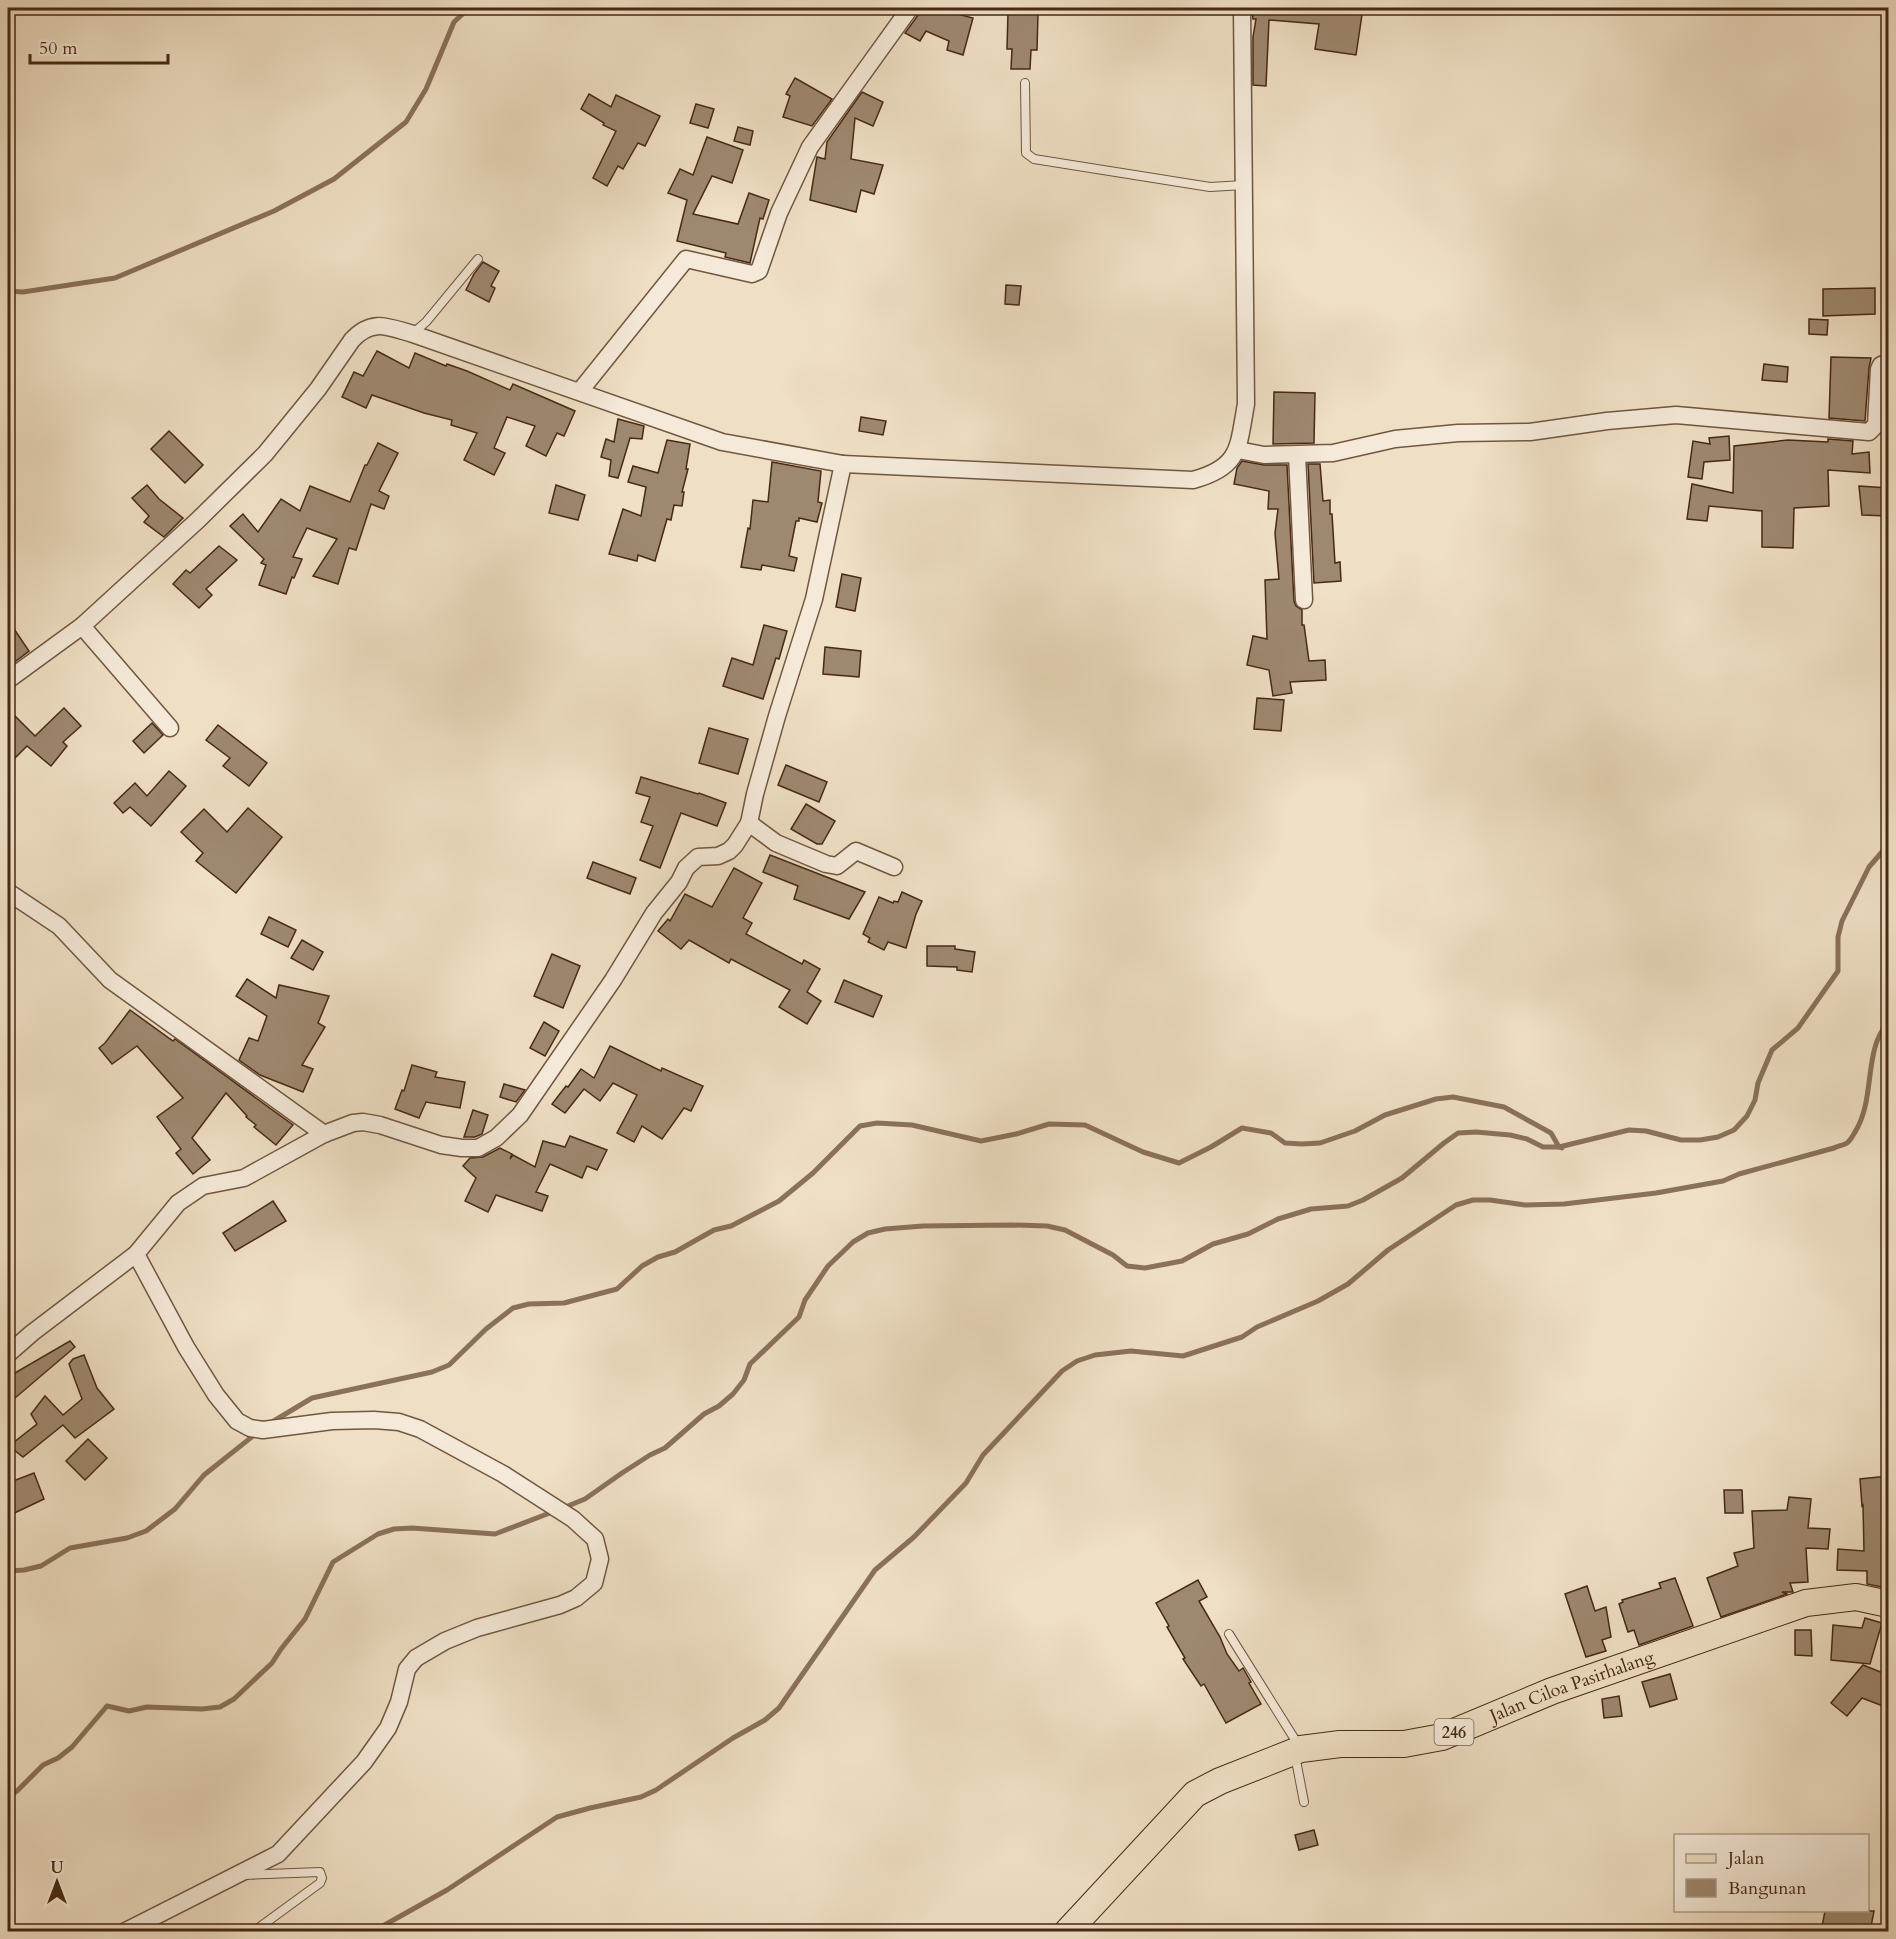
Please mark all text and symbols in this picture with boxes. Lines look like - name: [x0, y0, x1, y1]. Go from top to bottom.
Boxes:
- scale bar: [30, 27, 168, 65]
- text: 50 m: [39, 36, 78, 61]
- street label: Jalan Ciloa Pasirhalang: [1483, 1644, 1658, 1730]
- road number: 246: [1434, 1719, 1474, 1745]
- legend: [1674, 1834, 1869, 1912]
- text: Jalan: [1725, 1846, 1765, 1871]
- north arrow: [27, 1852, 87, 1912]
- text: U: [50, 1857, 64, 1879]
- text: Bangunan: [1728, 1876, 1807, 1901]

